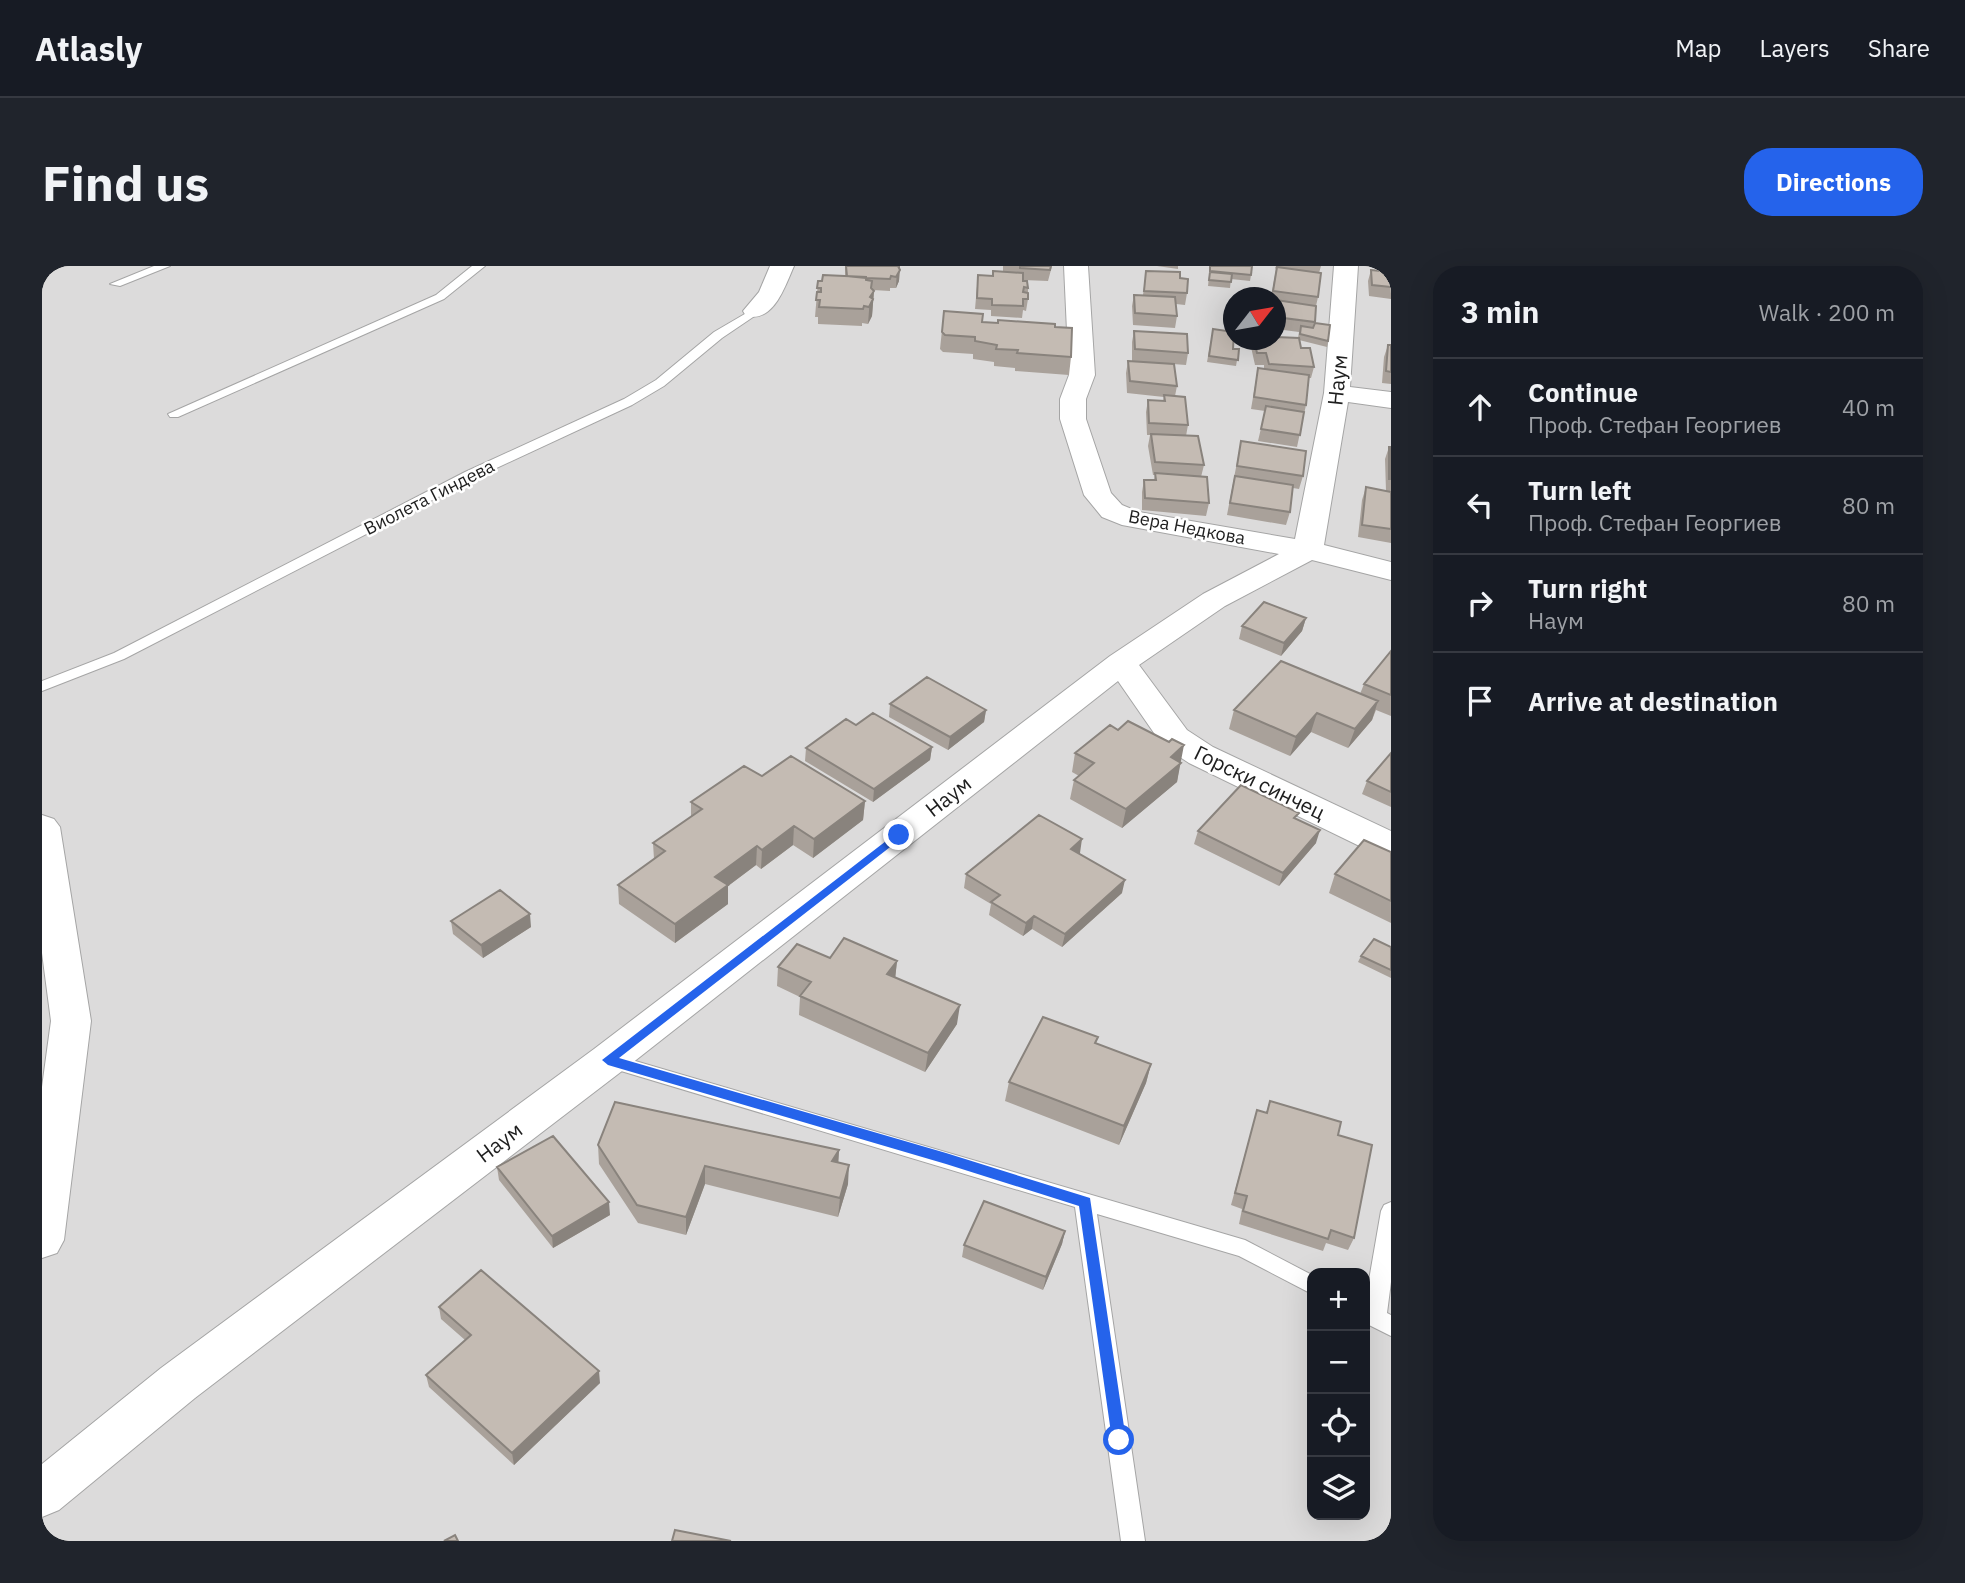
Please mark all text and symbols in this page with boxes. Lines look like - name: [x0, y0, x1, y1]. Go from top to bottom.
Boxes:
- text: Atlasly: [35, 27, 142, 70]
- text: Map: [1675, 32, 1722, 64]
- text: Layers: [1760, 32, 1830, 64]
- text: Share: [1868, 32, 1930, 64]
- button: Directions: [1744, 148, 1923, 216]
- text: Find us: [42, 151, 209, 214]
- north arrow: [1223, 287, 1286, 350]
- text: 3 min: [1461, 292, 1539, 331]
- text: Walk · 200 m: [1759, 297, 1895, 327]
- street label: Наум: [1320, 353, 1354, 407]
- text: Continue: [1528, 375, 1638, 409]
- icon: ahead: [1461, 388, 1499, 426]
- text: 40 m: [1842, 392, 1895, 422]
- text: Проф. Стефан Георгиев: [1528, 409, 1782, 439]
- street label: Виолета Гиндева: [360, 454, 499, 540]
- text: Turn left: [1528, 473, 1631, 507]
- icon: left: [1461, 486, 1499, 524]
- text: 80 m: [1842, 490, 1895, 520]
- street label: Вера Недкова: [1127, 504, 1248, 550]
- text: Проф. Стефан Георгиев: [1528, 507, 1782, 537]
- text: Turn right: [1528, 571, 1647, 605]
- icon: right: [1461, 584, 1499, 622]
- text: 80 m: [1842, 588, 1895, 618]
- text: Наум: [1528, 605, 1584, 635]
- icon: arrive: [1461, 682, 1499, 720]
- text: Arrive at destination: [1528, 684, 1778, 718]
- street label: Горски синчец: [1190, 738, 1331, 826]
- street label: Наум: [919, 769, 977, 823]
- route end: [883, 819, 914, 850]
- street label: Наум: [470, 1115, 528, 1169]
- map controls: [1307, 1268, 1370, 1520]
- button: +: [1307, 1268, 1370, 1331]
- button: −: [1307, 1331, 1370, 1394]
- button: locate: [1307, 1394, 1370, 1457]
- route start: [1103, 1424, 1134, 1455]
- button: layers: [1307, 1457, 1370, 1520]

